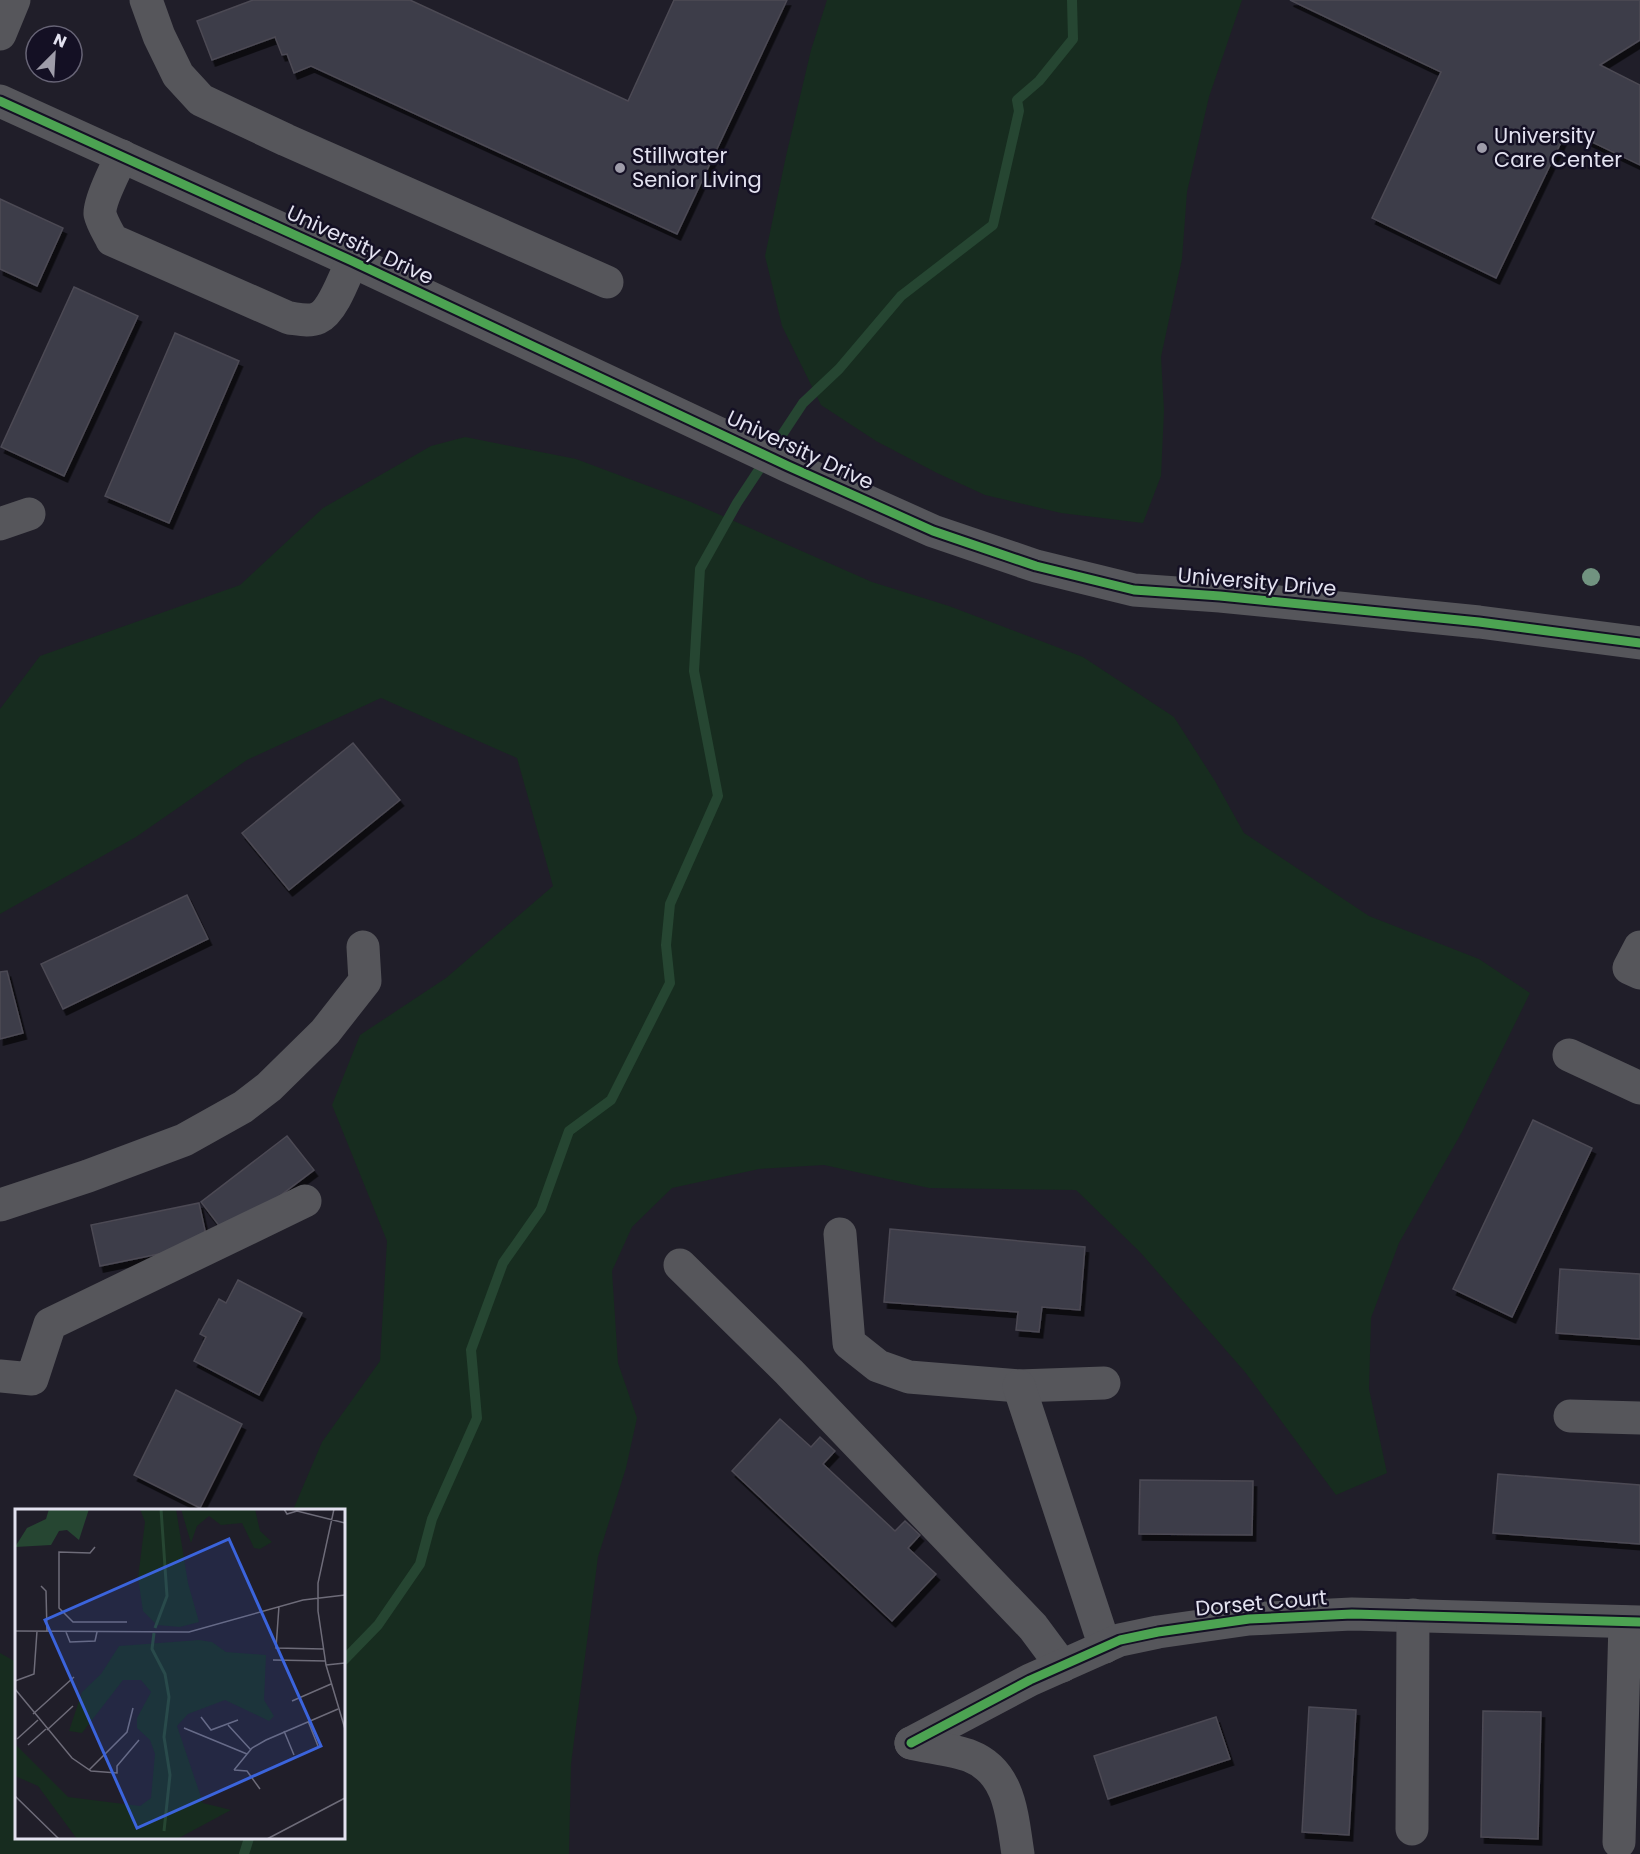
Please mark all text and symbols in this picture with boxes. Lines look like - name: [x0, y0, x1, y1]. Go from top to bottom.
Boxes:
- north arrow: [24, 24, 84, 84]
- text: N: [50, 28, 70, 54]
- place label: University Care Center: [1494, 121, 1622, 174]
- place label: Stillwater Senior Living: [632, 141, 762, 194]
- marker: University Care Center: [1475, 141, 1489, 155]
- marker: Stillwater Senior Living: [613, 161, 627, 175]
- street label: University Drive: [282, 198, 439, 291]
- street label: University Drive: [722, 403, 879, 496]
- street label: University Drive: [1176, 560, 1338, 603]
- inset map: [15, 1509, 345, 1839]
- street label: Dorset Court: [1194, 1582, 1328, 1623]

